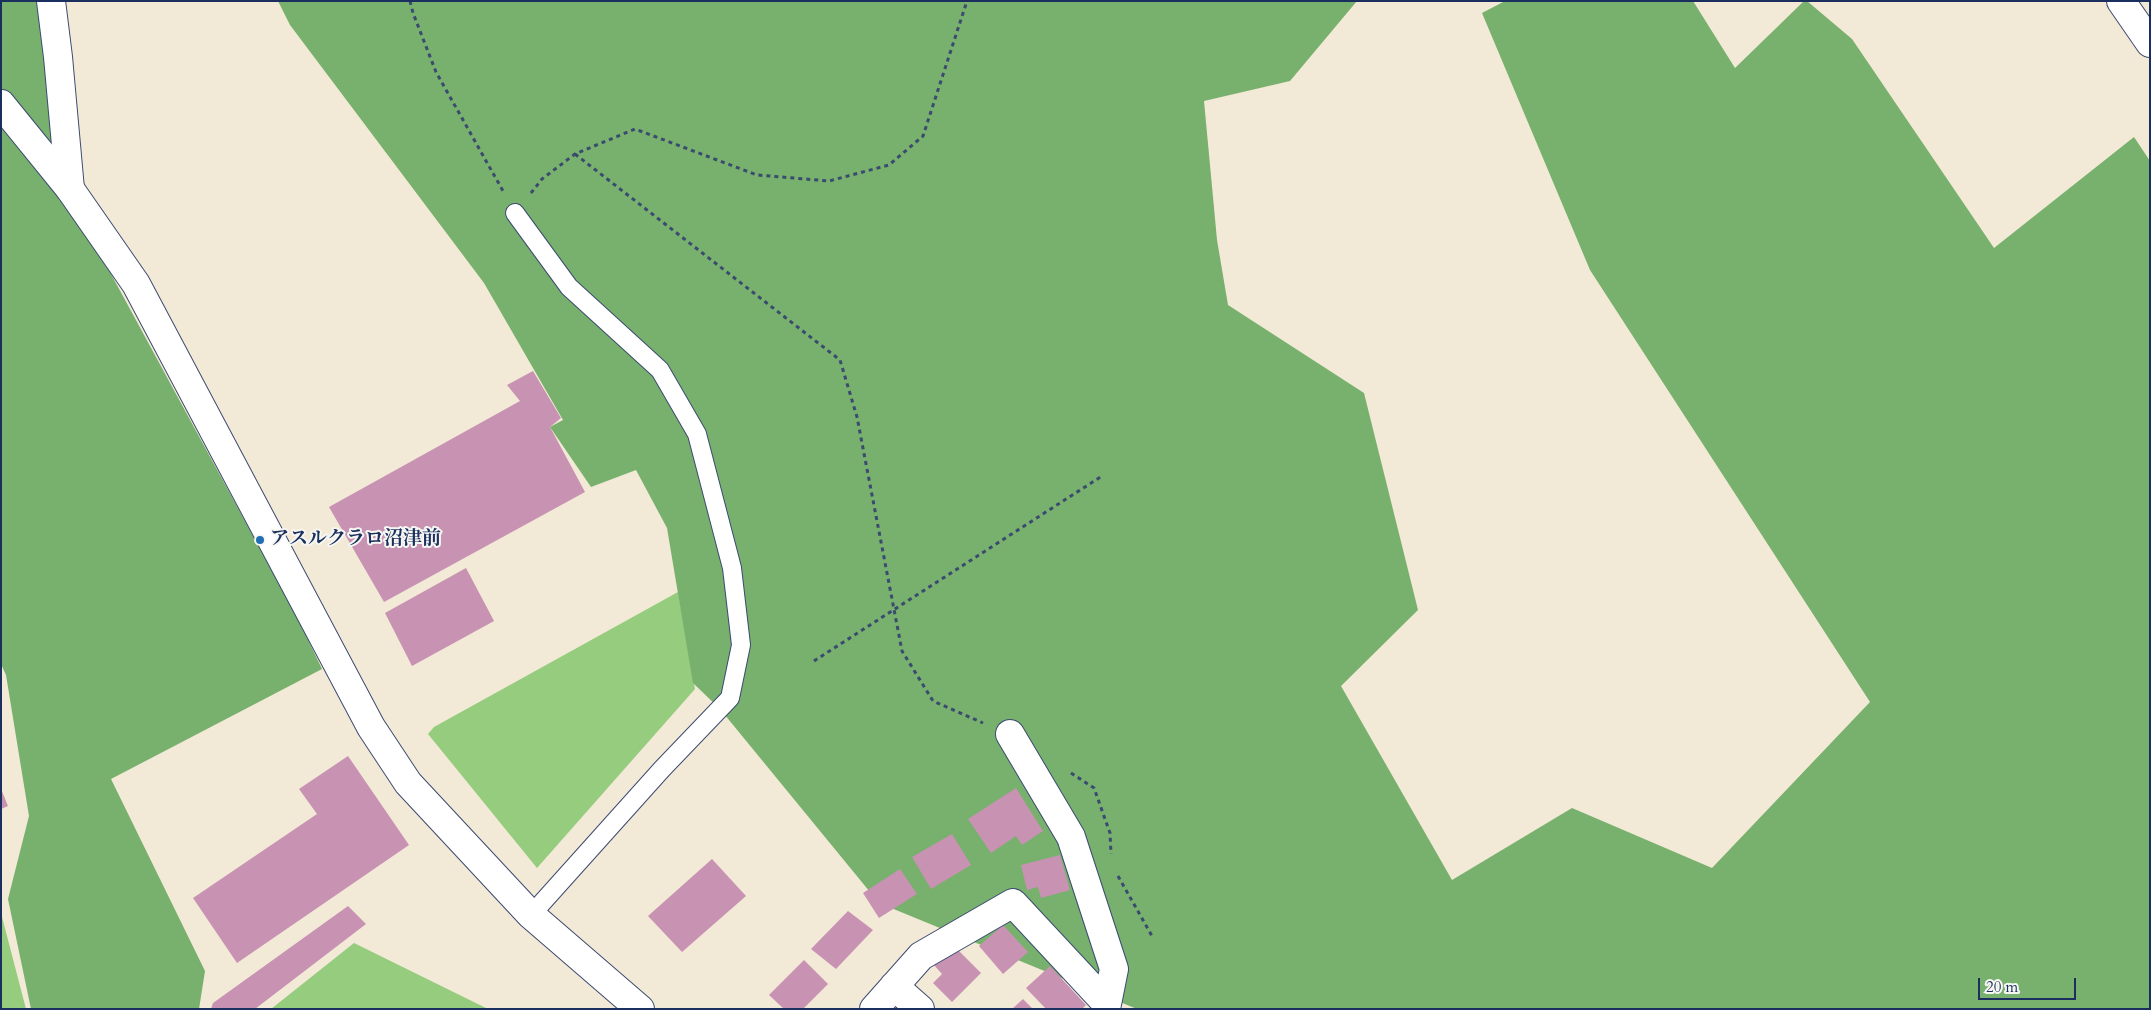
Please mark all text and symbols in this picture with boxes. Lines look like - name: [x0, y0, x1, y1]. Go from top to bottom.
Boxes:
- place label: アスルクラロ沼津前: [270, 529, 441, 551]
- marker: アスルクラロ沼津前: [254, 534, 266, 546]
- scale bar: [1981, 968, 2078, 1000]
- text: 20 m: [1986, 977, 2018, 997]

